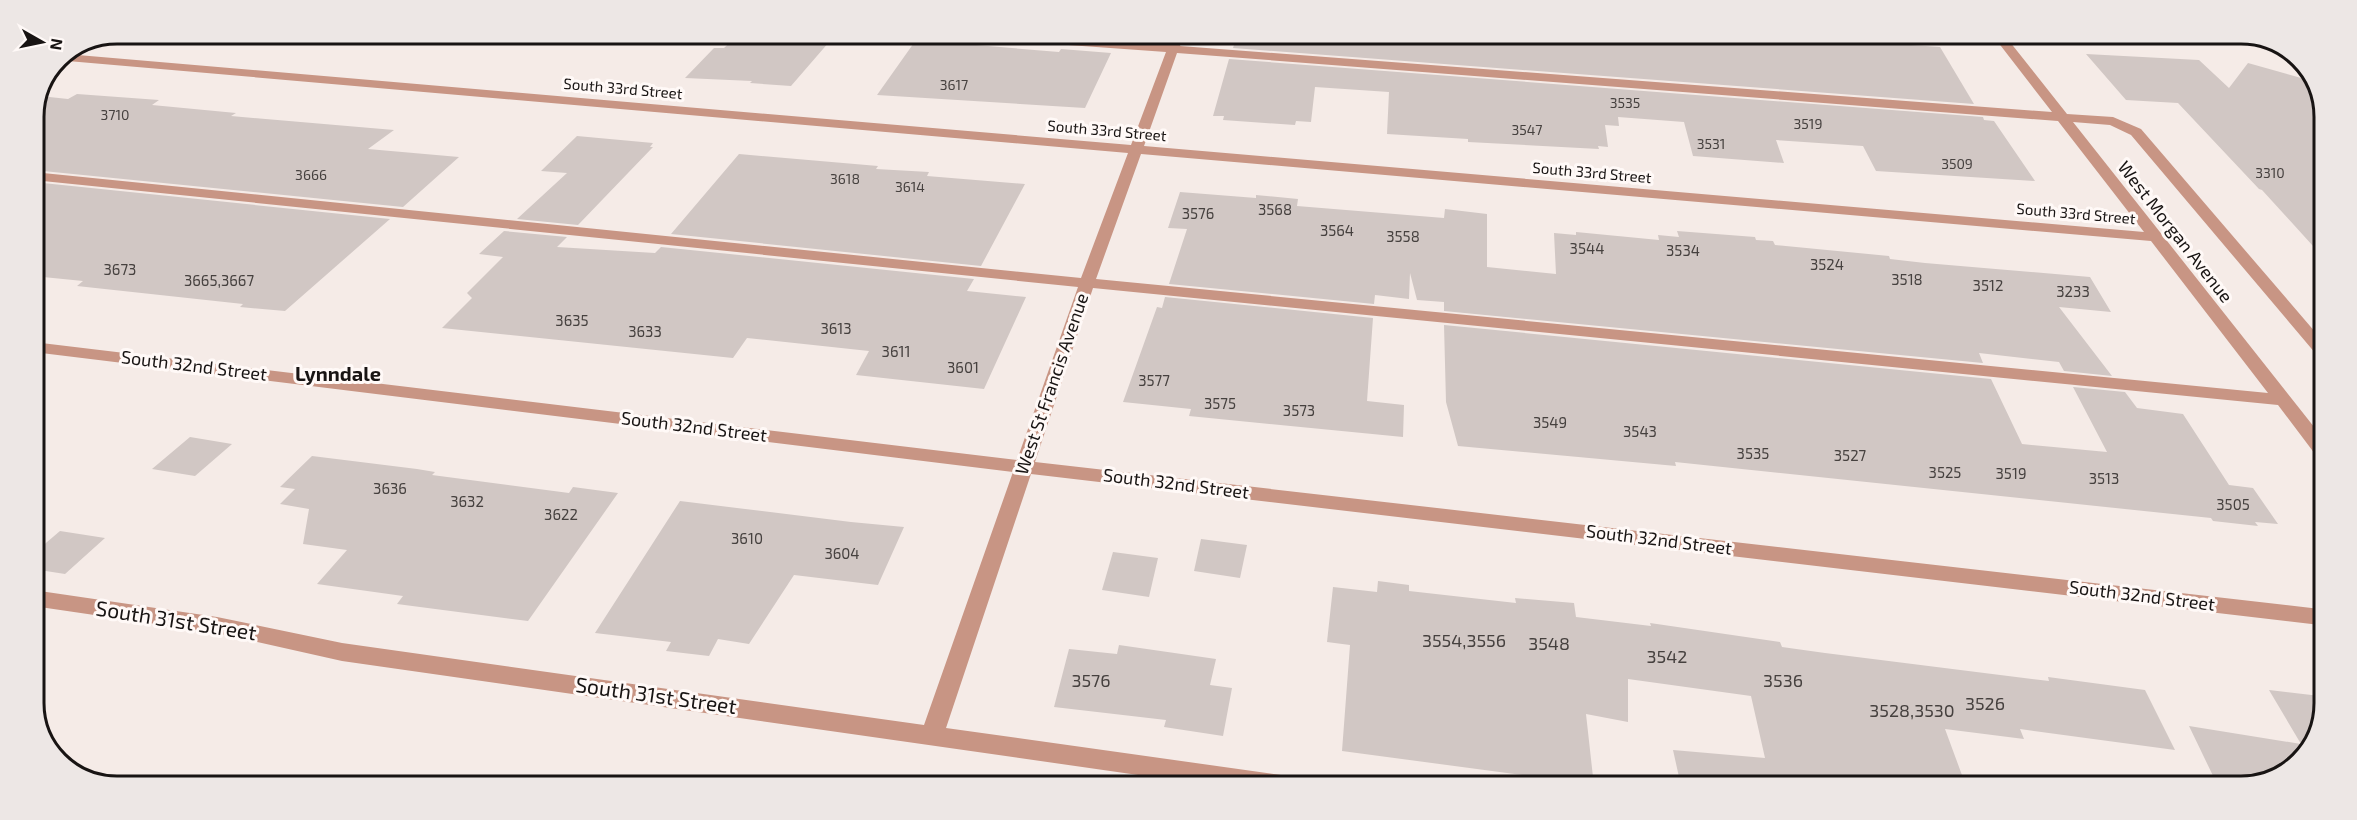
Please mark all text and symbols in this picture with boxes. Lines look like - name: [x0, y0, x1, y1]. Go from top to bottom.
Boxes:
- north arrow: [12, 12, 72, 72]
- text: N: [47, 37, 68, 52]
- street label: South 33rd Street: [563, 74, 684, 102]
- house number: 3617: [940, 76, 968, 93]
- house number: 3535: [1610, 94, 1640, 111]
- house number: 3710: [101, 106, 129, 123]
- house number: 3519: [1794, 115, 1822, 132]
- street label: South 33rd Street: [1047, 116, 1168, 144]
- house number: 3547: [1511, 121, 1543, 138]
- house number: 3531: [1697, 135, 1725, 152]
- house number: 3509: [1941, 155, 1973, 172]
- street label: West Morgan Avenue: [2114, 156, 2238, 307]
- street label: South 33rd Street: [1532, 158, 1653, 186]
- house number: 3310: [2255, 164, 2285, 181]
- house number: 3666: [295, 166, 327, 183]
- house number: 3618: [830, 170, 860, 187]
- house number: 3614: [895, 178, 925, 195]
- street label: South 33rd Street: [2016, 199, 2137, 227]
- house number: 3568: [1258, 200, 1292, 218]
- house number: 3576: [1182, 204, 1214, 222]
- house number: 3564: [1320, 221, 1354, 239]
- house number: 3558: [1386, 227, 1420, 245]
- house number: 3544: [1570, 239, 1604, 257]
- house number: 3534: [1666, 241, 1700, 259]
- house number: 3524: [1810, 255, 1844, 273]
- house number: 3673: [104, 260, 136, 278]
- house number: 3518: [1891, 270, 1923, 288]
- house number: 3665,3667: [184, 271, 254, 289]
- house number: 3512: [1973, 276, 2003, 294]
- house number: 3233: [2056, 282, 2090, 300]
- street label: West St Francis Avenue: [1010, 290, 1092, 477]
- house number: 3635: [555, 311, 589, 329]
- house number: 3613: [820, 319, 852, 337]
- house number: 3633: [628, 322, 662, 340]
- house number: 3611: [882, 342, 910, 360]
- street label: South 32nd Street: [120, 345, 268, 385]
- house number: 3601: [947, 358, 979, 376]
- district label: Lynndale: [295, 361, 381, 386]
- house number: 3577: [1138, 371, 1170, 389]
- house number: 3575: [1204, 394, 1236, 412]
- house number: 3573: [1283, 401, 1315, 419]
- street label: South 32nd Street: [620, 406, 768, 446]
- house number: 3549: [1533, 413, 1567, 431]
- house number: 3543: [1623, 422, 1657, 440]
- house number: 3535: [1737, 444, 1769, 462]
- house number: 3527: [1834, 446, 1867, 464]
- street label: South 32nd Street: [1102, 463, 1250, 503]
- house number: 3525: [1929, 463, 1961, 481]
- house number: 3519: [1996, 464, 2026, 482]
- house number: 3513: [2089, 469, 2119, 487]
- house number: 3636: [373, 479, 407, 497]
- house number: 3632: [450, 492, 484, 510]
- house number: 3505: [2216, 495, 2250, 513]
- house number: 3622: [544, 505, 578, 523]
- street label: South 32nd Street: [1585, 519, 1733, 559]
- house number: 3610: [731, 529, 763, 547]
- house number: 3604: [824, 544, 860, 562]
- street label: South 32nd Street: [2068, 575, 2216, 615]
- street label: South 31st Street: [94, 594, 258, 645]
- house number: 3554,3556: [1422, 629, 1506, 651]
- house number: 3548: [1528, 632, 1570, 654]
- house number: 3542: [1647, 645, 1687, 667]
- house number: 3576: [1071, 669, 1111, 691]
- house number: 3536: [1763, 669, 1803, 691]
- street label: South 31st Street: [574, 671, 738, 718]
- house number: 3526: [1965, 692, 2005, 714]
- house number: 3528,3530: [1869, 699, 1955, 721]

